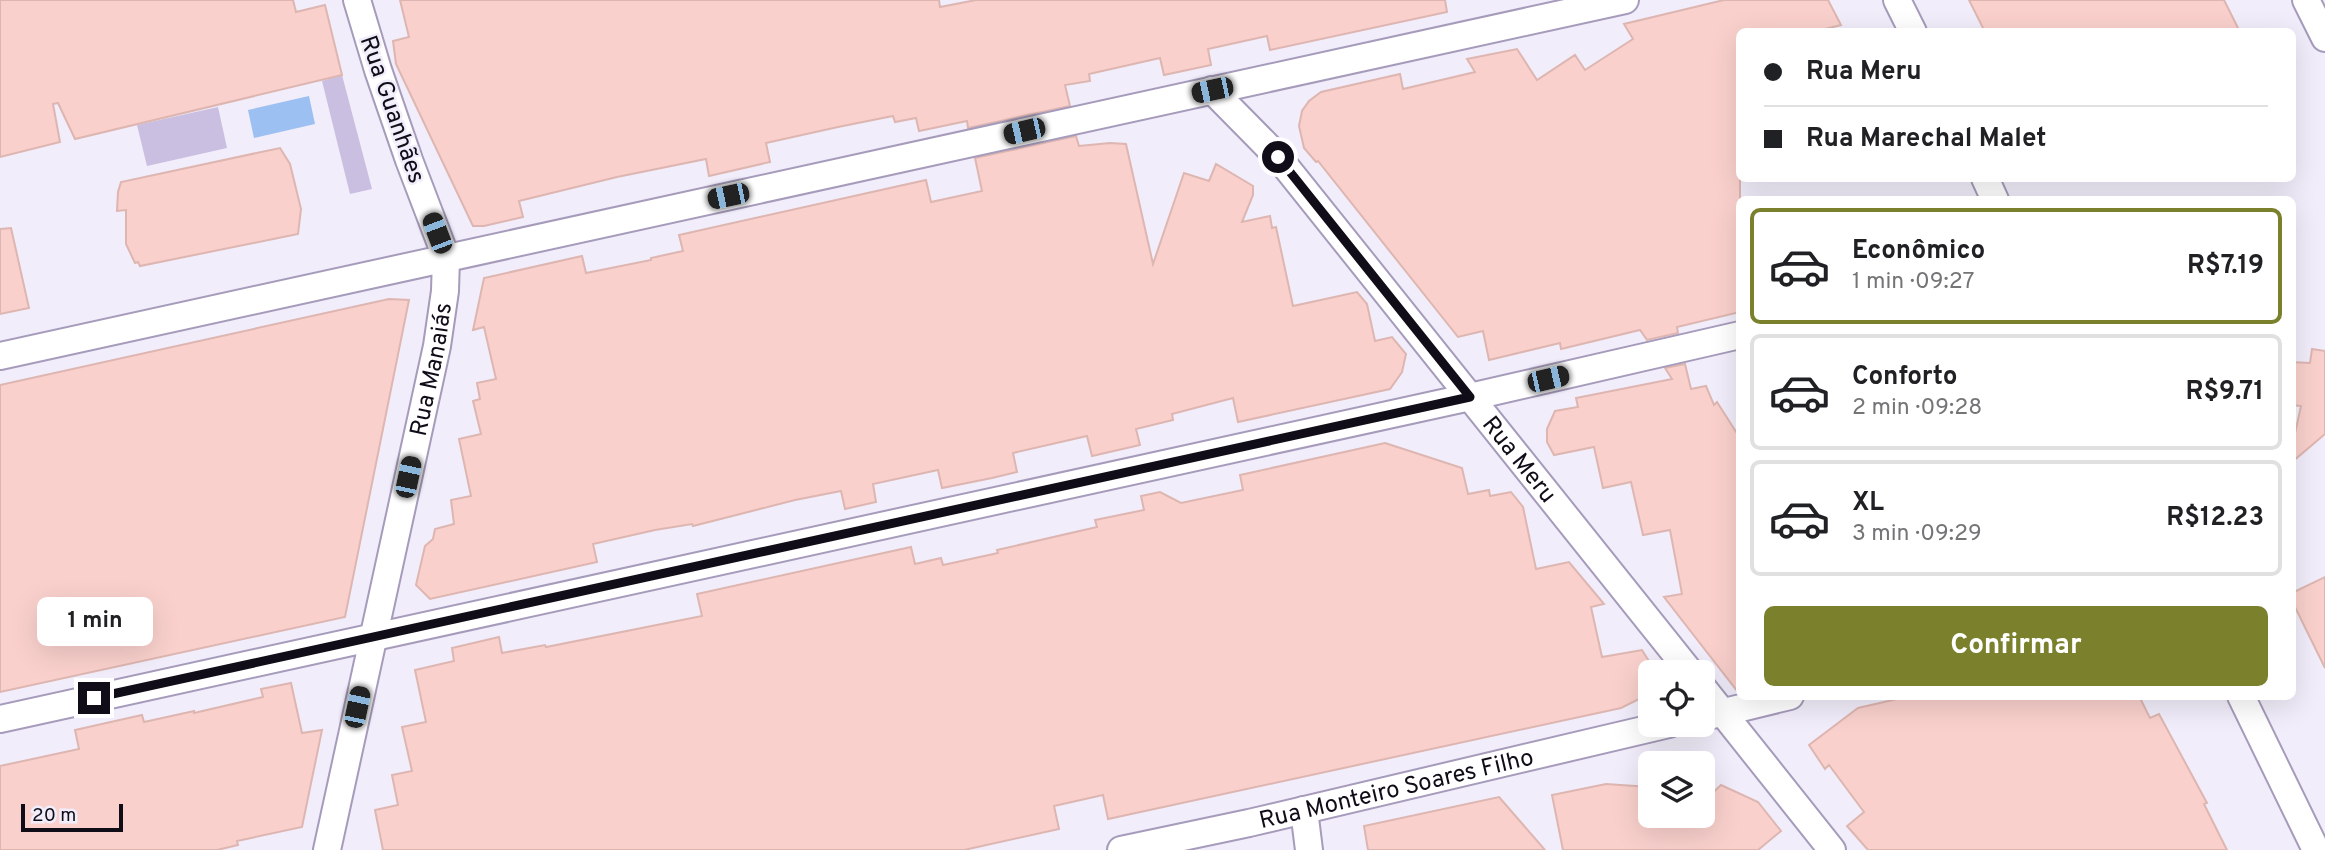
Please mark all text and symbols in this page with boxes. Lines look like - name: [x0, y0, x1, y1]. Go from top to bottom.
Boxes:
- street label: Rua Guanhães: [352, 32, 430, 187]
- text: Rua Meru: [1806, 56, 1922, 89]
- car: [1190, 75, 1235, 105]
- car: [1002, 116, 1047, 146]
- text: Rua Marechal Malet: [1806, 123, 2046, 156]
- route start: [1262, 141, 1294, 173]
- car: [706, 181, 751, 211]
- car: [420, 210, 455, 256]
- icon: car: [1768, 235, 1831, 298]
- text: Econômico: [1852, 235, 1985, 268]
- text: R$7.19: [2187, 250, 2264, 283]
- text: 1 min · 09:27: [1852, 268, 1975, 297]
- street label: Rua Manaiás: [405, 301, 460, 439]
- icon: car: [1768, 361, 1831, 424]
- text: Conforto: [1852, 361, 1958, 394]
- car: [1526, 364, 1571, 394]
- text: R$9.71: [2185, 376, 2264, 409]
- text: 2 min · 09:28: [1852, 394, 1982, 423]
- street label: Rua Meru: [1474, 411, 1562, 510]
- car: [394, 454, 423, 500]
- icon: car: [1768, 487, 1831, 550]
- text: XL: [1852, 487, 1884, 520]
- text: R$12.23: [2166, 502, 2264, 535]
- text: 3 min · 09:29: [1852, 520, 1982, 549]
- callout: 1 min: [36, 596, 152, 646]
- button: Confirmar: [1764, 606, 2268, 686]
- text: 1 min: [67, 607, 123, 636]
- map controls: [1638, 660, 1715, 828]
- button: locate: [1638, 660, 1715, 737]
- route end: [78, 682, 110, 714]
- car: [343, 684, 372, 730]
- street label: Rua Monteiro Soares Filho: [1256, 743, 1537, 837]
- button: layers: [1638, 751, 1715, 828]
- scale bar: [21, 801, 122, 833]
- text: 20 m: [32, 804, 76, 828]

